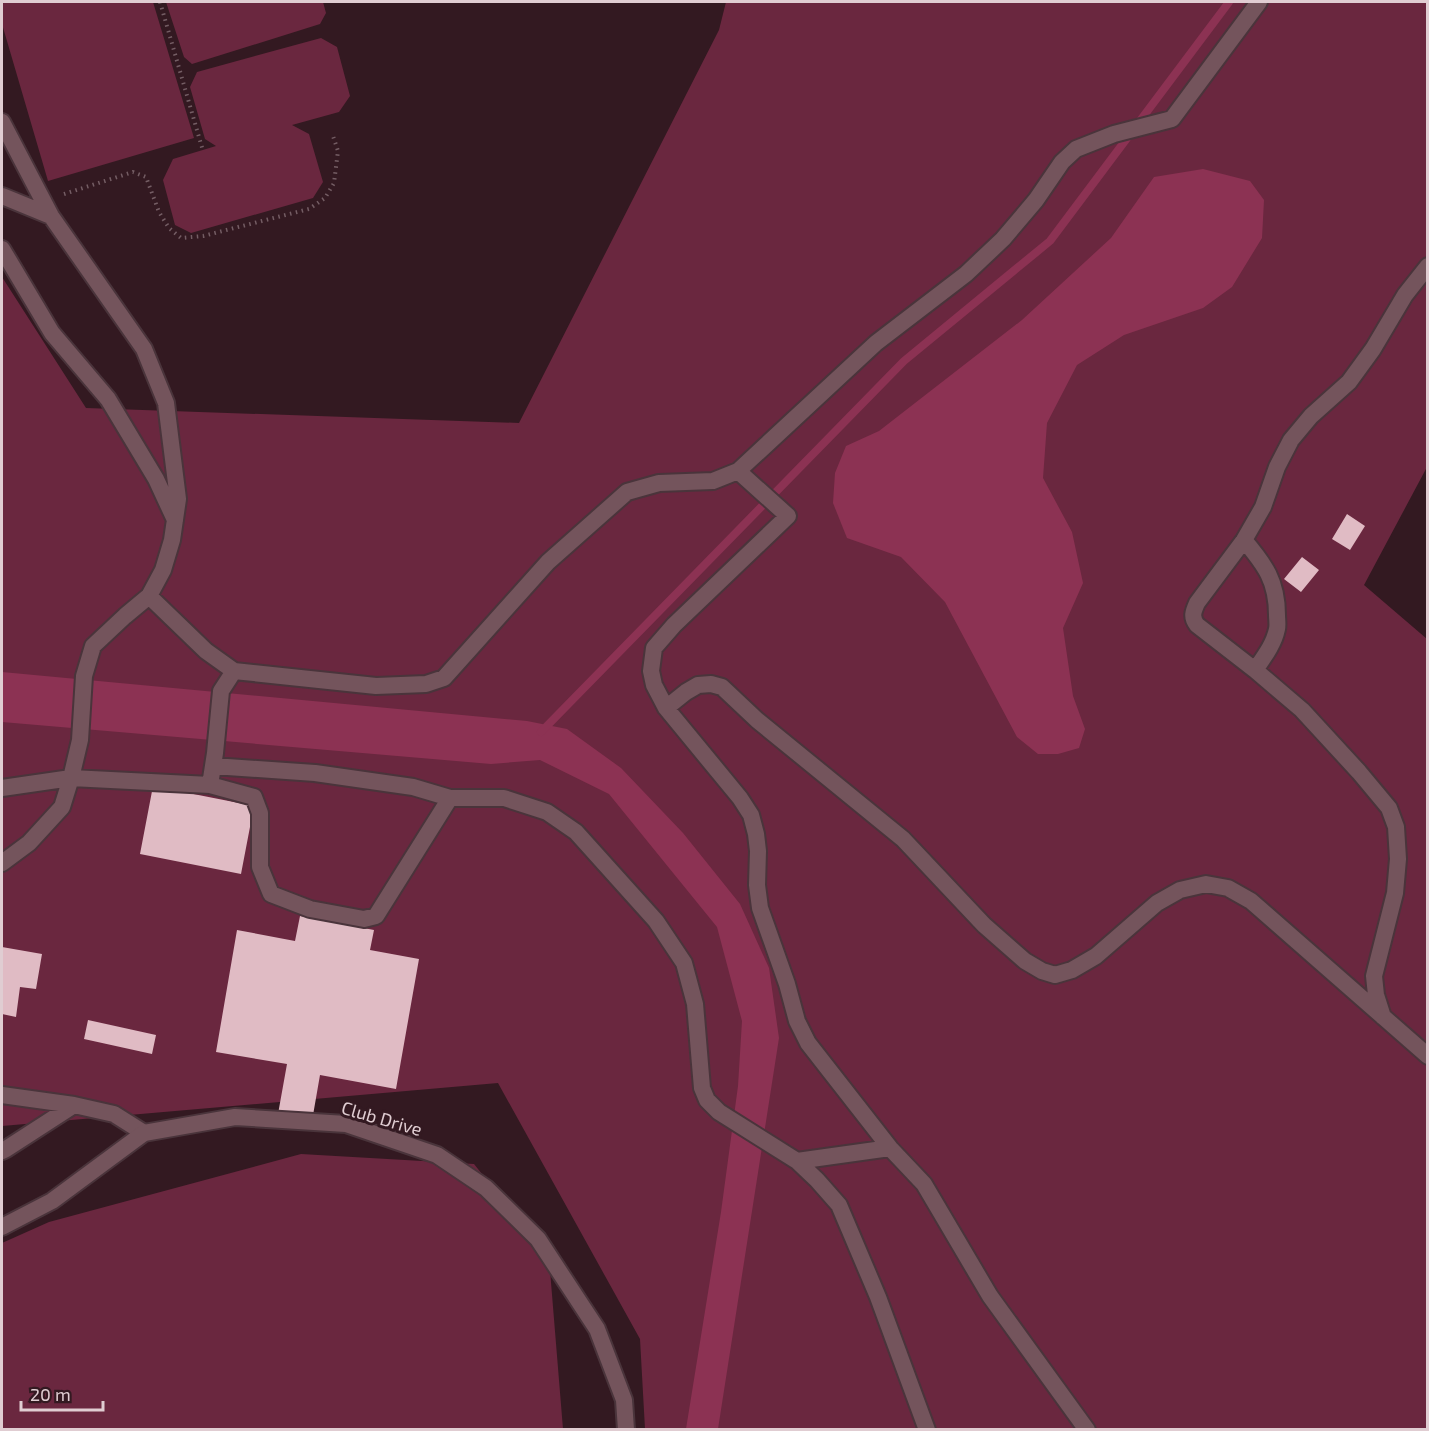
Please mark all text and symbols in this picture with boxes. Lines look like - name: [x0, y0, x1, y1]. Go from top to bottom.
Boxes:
- street label: Club Drive: [339, 1096, 425, 1140]
- scale bar: [21, 1374, 104, 1412]
- text: 20 m: [30, 1383, 71, 1405]

